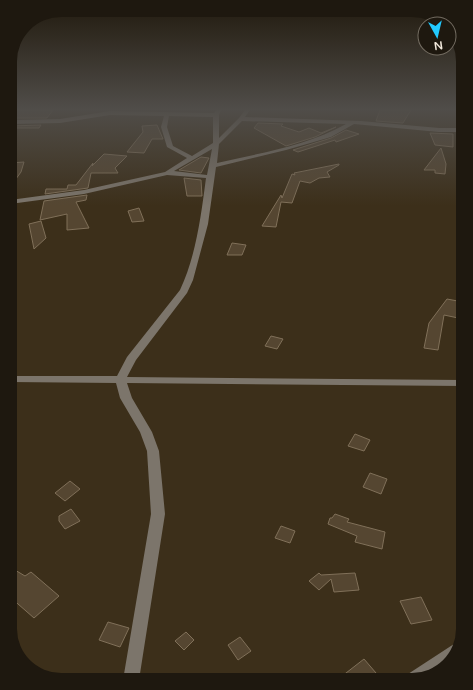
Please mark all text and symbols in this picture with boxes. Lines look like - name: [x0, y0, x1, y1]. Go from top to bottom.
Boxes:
- north arrow: [417, 16, 457, 56]
- text: N: [433, 38, 444, 52]

